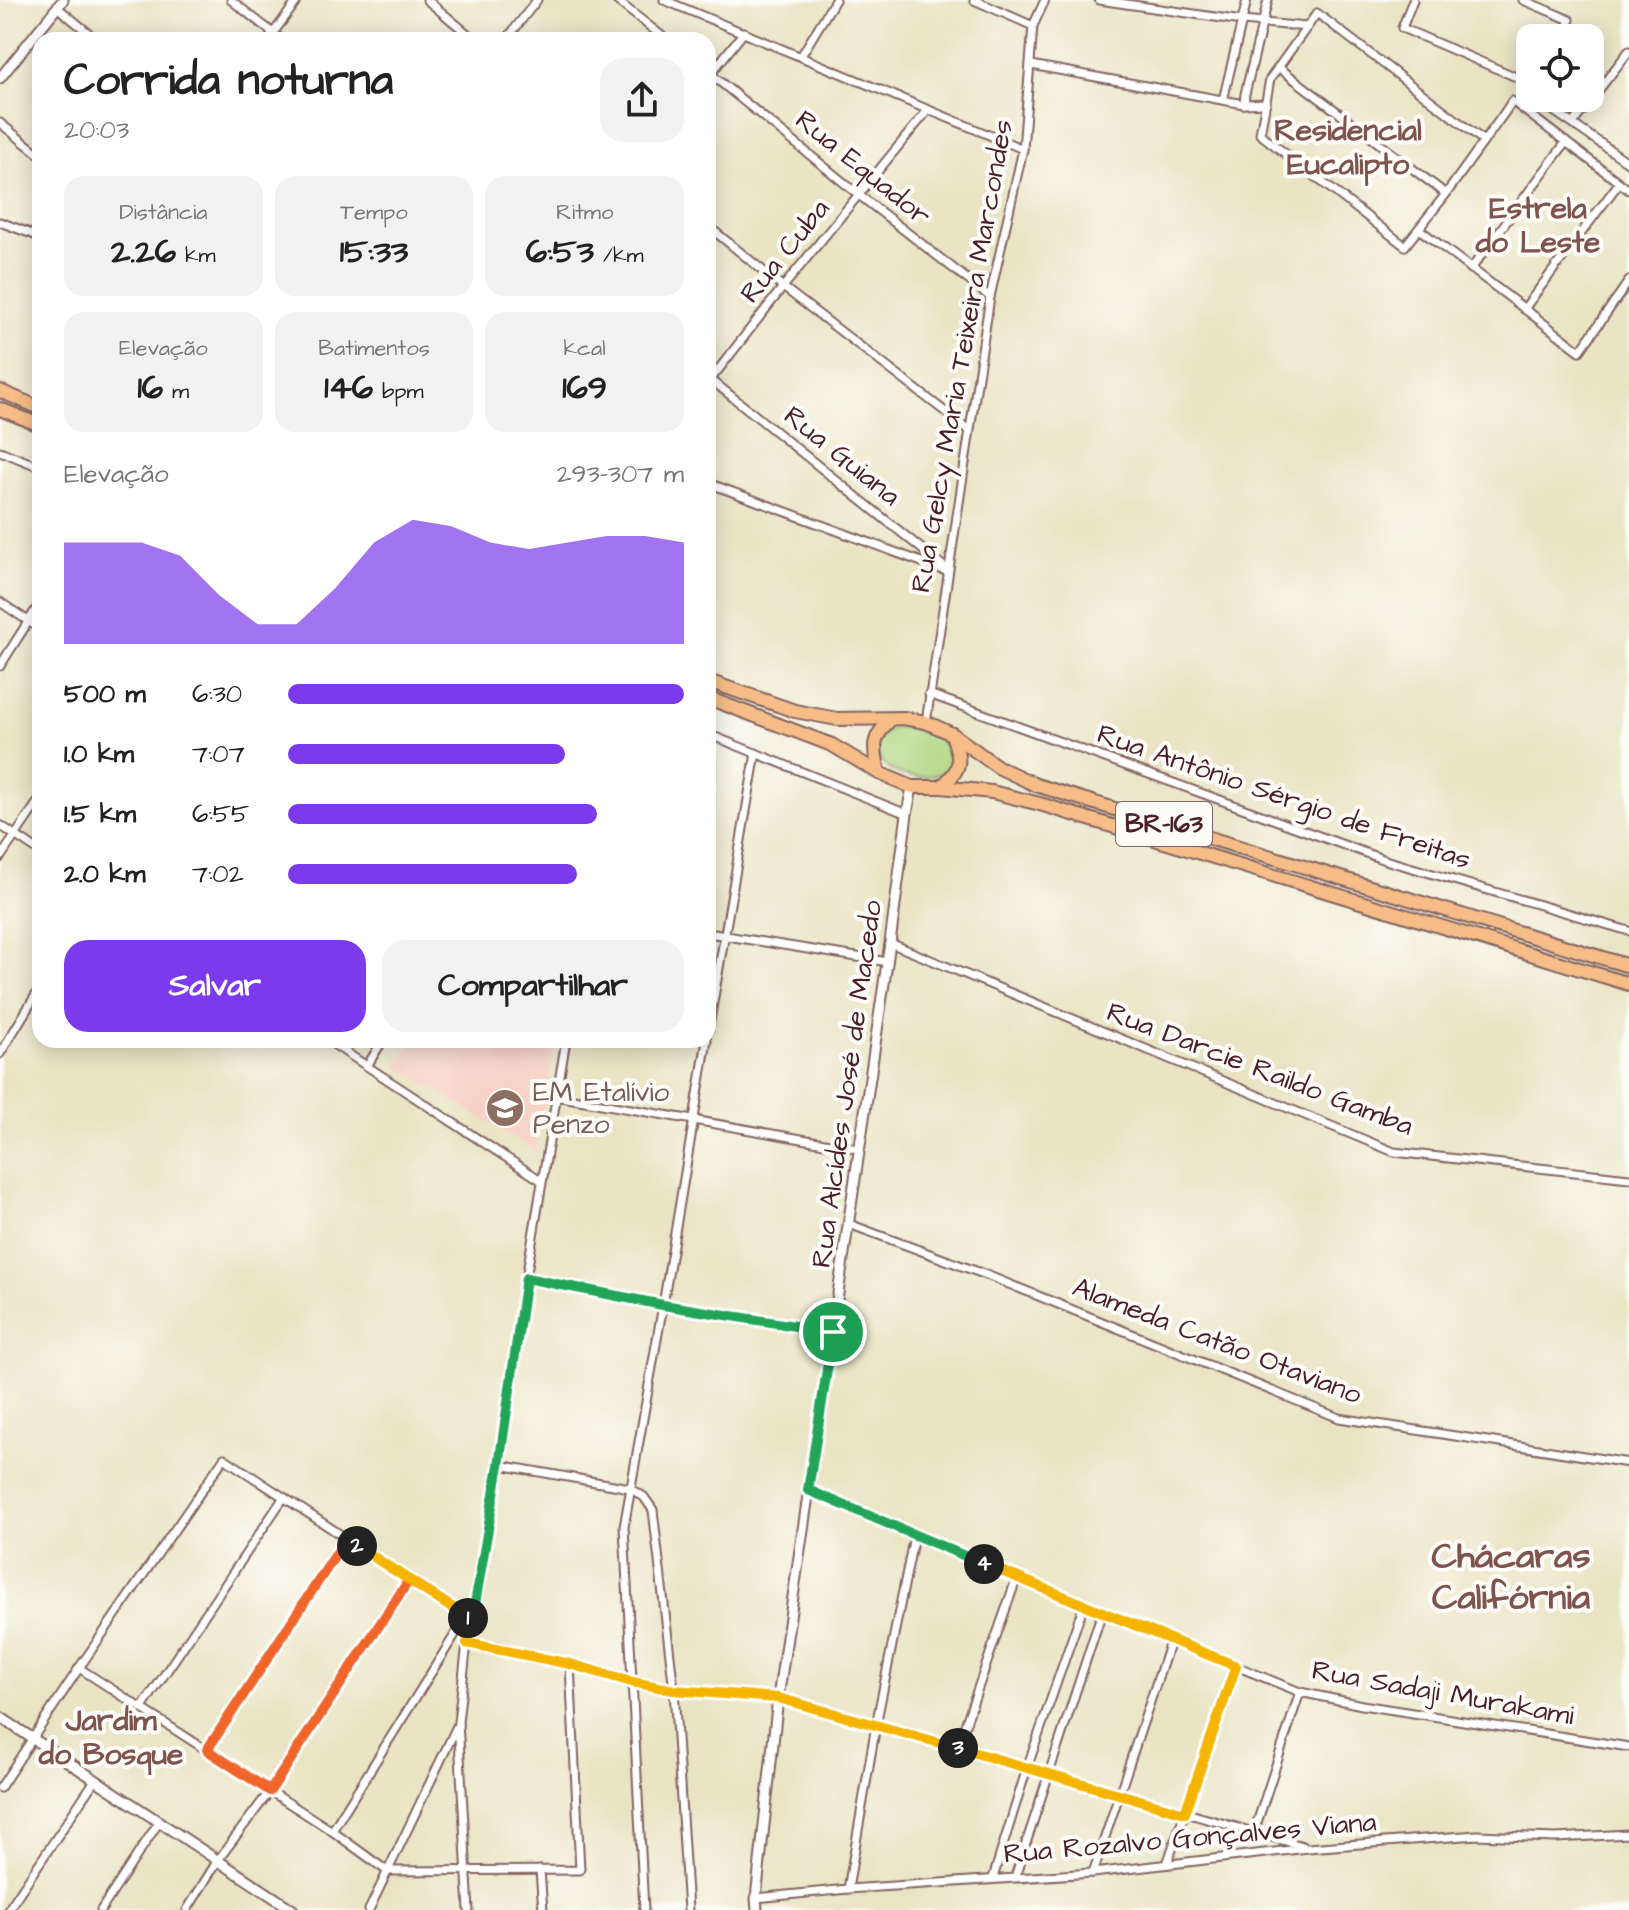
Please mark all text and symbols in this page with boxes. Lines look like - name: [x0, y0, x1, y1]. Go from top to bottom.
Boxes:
- map controls: [1516, 24, 1604, 112]
- button: locate: [1516, 24, 1604, 112]
- text: Corrida noturna: [64, 51, 393, 112]
- button: share: [600, 58, 684, 142]
- street label: Rua Equador: [787, 101, 939, 235]
- district label: Residencial Eucalipto: [1274, 110, 1422, 187]
- text: 20:03: [64, 112, 129, 148]
- street label: Rua Gelcy Maria Teixeira Marcondes: [901, 116, 1025, 596]
- district label: Estrela do Leste: [1475, 188, 1600, 264]
- street label: Rua Cuba: [731, 191, 839, 311]
- text: Distância: [119, 197, 207, 228]
- text: Tempo: [340, 197, 408, 228]
- text: Ritmo: [556, 197, 613, 228]
- text: 2.26: [111, 228, 176, 276]
- text: 15:33: [340, 228, 408, 276]
- text: 6:53: [526, 228, 594, 276]
- text: km: [176, 240, 216, 271]
- text: /km: [594, 240, 644, 271]
- text: Elevação: [119, 333, 208, 364]
- text: Batimentos: [318, 333, 430, 364]
- text: kcal: [564, 333, 606, 364]
- text: 16: [138, 364, 163, 412]
- text: 146: [324, 364, 373, 412]
- text: 169: [562, 364, 607, 412]
- text: m: [163, 376, 189, 407]
- text: bpm: [373, 376, 424, 407]
- street label: Rua Guiana: [775, 397, 909, 515]
- text: Elevação: [64, 456, 169, 492]
- text: 293–307 m: [557, 456, 684, 492]
- text: 500 m: [64, 676, 146, 712]
- text: 6:30: [192, 676, 242, 712]
- street label: Rua Antônio Sérgio de Freitas: [1092, 715, 1476, 880]
- text: 1.0 km: [64, 736, 134, 772]
- text: 7:07: [192, 736, 245, 772]
- text: 1.5 km: [64, 796, 136, 832]
- text: 6:55: [192, 796, 249, 832]
- road number: BR-163: [1116, 802, 1212, 846]
- text: 2.0 km: [64, 856, 146, 892]
- text: 7:02: [192, 856, 244, 892]
- street label: Rua Alcídes José de Macedo: [802, 897, 892, 1270]
- button: Salvar: [64, 940, 366, 1032]
- button: Compartilhar: [382, 940, 684, 1032]
- street label: Rua Darcie Raildo Gamba: [1101, 992, 1419, 1146]
- place label: EM Etalívio Penzo: [533, 1073, 669, 1144]
- school or university icon: EM Etalívio Penzo: [484, 1087, 526, 1129]
- street label: Alameda Catão Otaviano: [1067, 1268, 1368, 1414]
- pin: [799, 1298, 867, 1366]
- icon: arrive: [811, 1310, 855, 1354]
- pin: 2: [337, 1526, 377, 1566]
- text: 2: [351, 1530, 363, 1561]
- district label: Chácaras Califórnia: [1432, 1531, 1591, 1623]
- pin: 4: [964, 1544, 1004, 1584]
- text: 4: [977, 1548, 991, 1579]
- pin: 1: [448, 1598, 488, 1638]
- text: 1: [467, 1602, 469, 1633]
- street label: Rua Sadaji Murakami: [1309, 1651, 1577, 1735]
- district label: Jardim do Bosque: [38, 1700, 183, 1776]
- pin: 3: [938, 1728, 978, 1768]
- text: 3: [952, 1732, 964, 1763]
- street label: Rua Rozalvo Gonçalves Viana: [1002, 1802, 1378, 1874]

